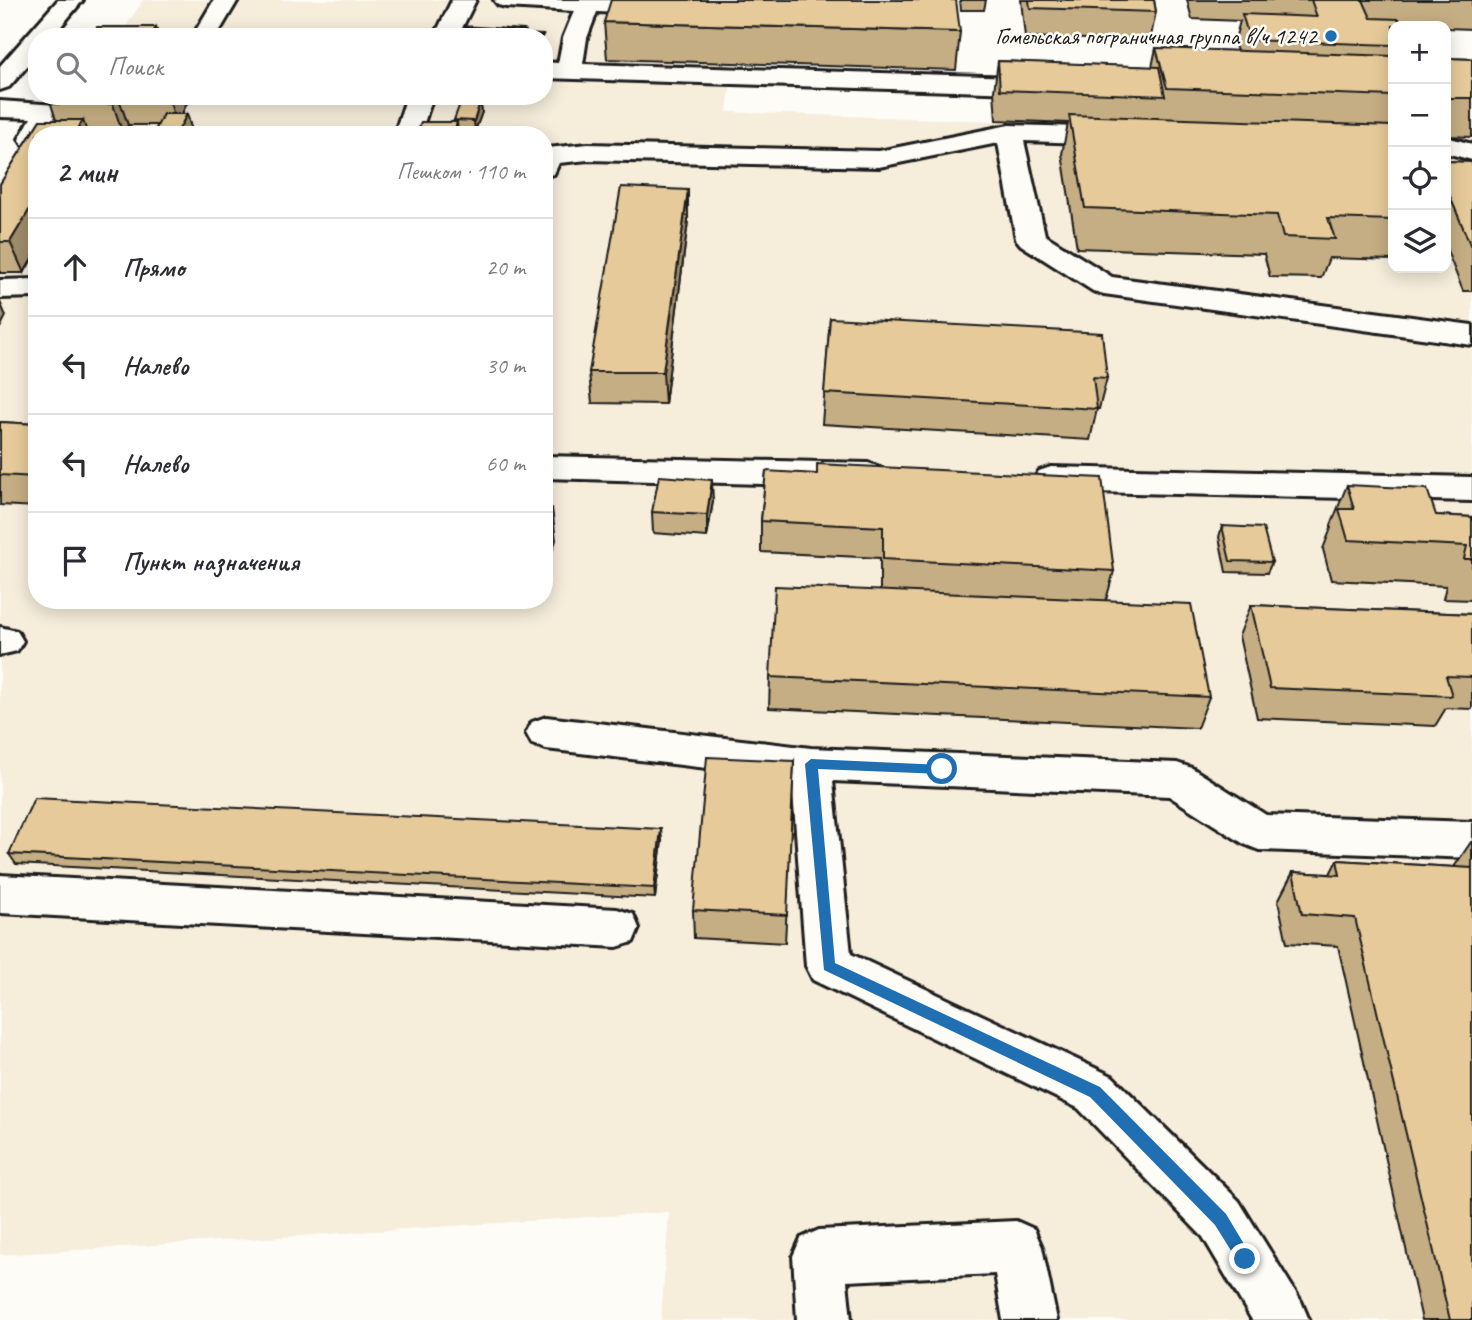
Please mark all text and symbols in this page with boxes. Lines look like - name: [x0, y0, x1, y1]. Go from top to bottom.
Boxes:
- place label: Гомельская пограничная группа в/ч 1242: [995, 21, 1319, 51]
- map controls: [1388, 21, 1451, 273]
- button: +: [1388, 21, 1451, 84]
- search box: [28, 28, 553, 105]
- marker: Гомельская пограничная группа в/ч 1242: [1323, 28, 1339, 44]
- icon: search: [52, 48, 90, 86]
- text: Поиск: [108, 50, 163, 83]
- button: −: [1388, 84, 1451, 147]
- button: locate: [1388, 147, 1451, 210]
- text: 2 мин: [56, 153, 117, 191]
- text: Пешком · 110 m: [397, 157, 525, 186]
- button: layers: [1388, 210, 1451, 273]
- icon: ahead: [56, 248, 94, 286]
- text: Прямо: [123, 251, 185, 284]
- text: 20 m: [486, 253, 525, 282]
- icon: left: [56, 346, 94, 384]
- text: Налево: [123, 349, 189, 382]
- text: 30 m: [486, 351, 525, 380]
- icon: left: [56, 444, 94, 482]
- text: Налево: [123, 447, 189, 480]
- text: 60 m: [486, 449, 525, 478]
- icon: arrive: [56, 542, 94, 580]
- text: Пункт назначения: [123, 545, 299, 578]
- route start: [926, 753, 957, 784]
- route end: [1229, 1243, 1260, 1274]

